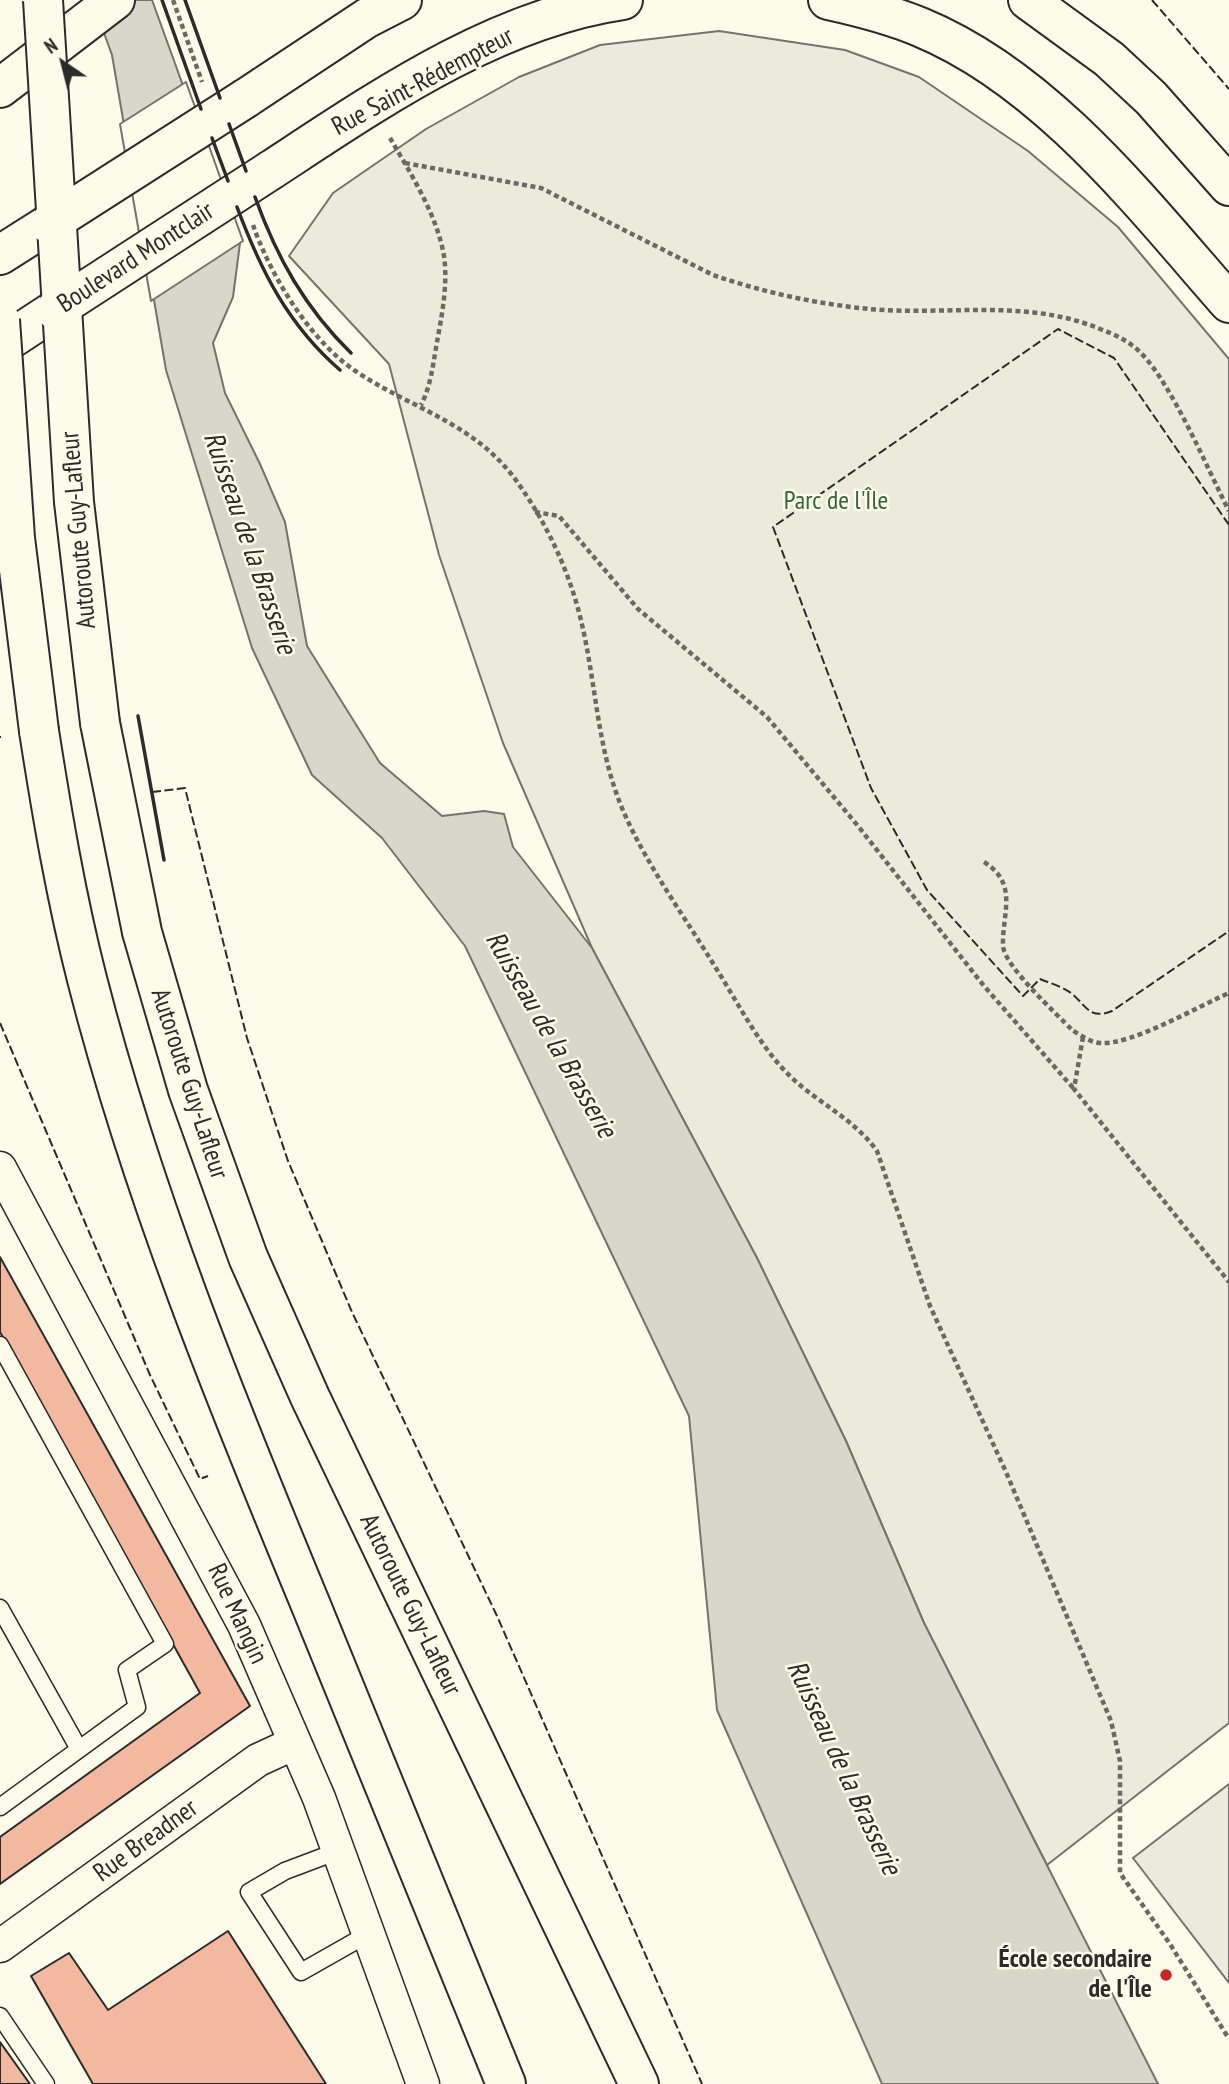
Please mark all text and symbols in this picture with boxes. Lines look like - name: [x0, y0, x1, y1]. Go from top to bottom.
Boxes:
- street label: Rue Saint-Rédempteur: [327, 21, 519, 143]
- north arrow: [28, 28, 98, 98]
- text: N: [40, 33, 62, 59]
- street label: Boulevard Montclair: [52, 196, 220, 320]
- water label: Ruisseau de la Brasserie: [195, 428, 303, 658]
- street label: Autoroute Guy-Lafleur: [55, 430, 103, 630]
- park label: Parc de l'Île: [784, 486, 888, 518]
- water label: Ruisseau de la Brasserie: [477, 926, 623, 1144]
- street label: Autoroute Guy-Lafleur: [144, 985, 234, 1183]
- street label: Autoroute Guy-Lafleur: [353, 1509, 467, 1701]
- street label: Rue Mangin: [200, 1559, 274, 1669]
- water label: Ruisseau de la Brasserie: [779, 1655, 907, 1881]
- street label: Rue Breadner: [88, 1793, 204, 1889]
- place label: École secondaire de l'Île: [999, 1944, 1152, 2006]
- marker: École secondaire de l'Île: [1158, 1967, 1174, 1983]

